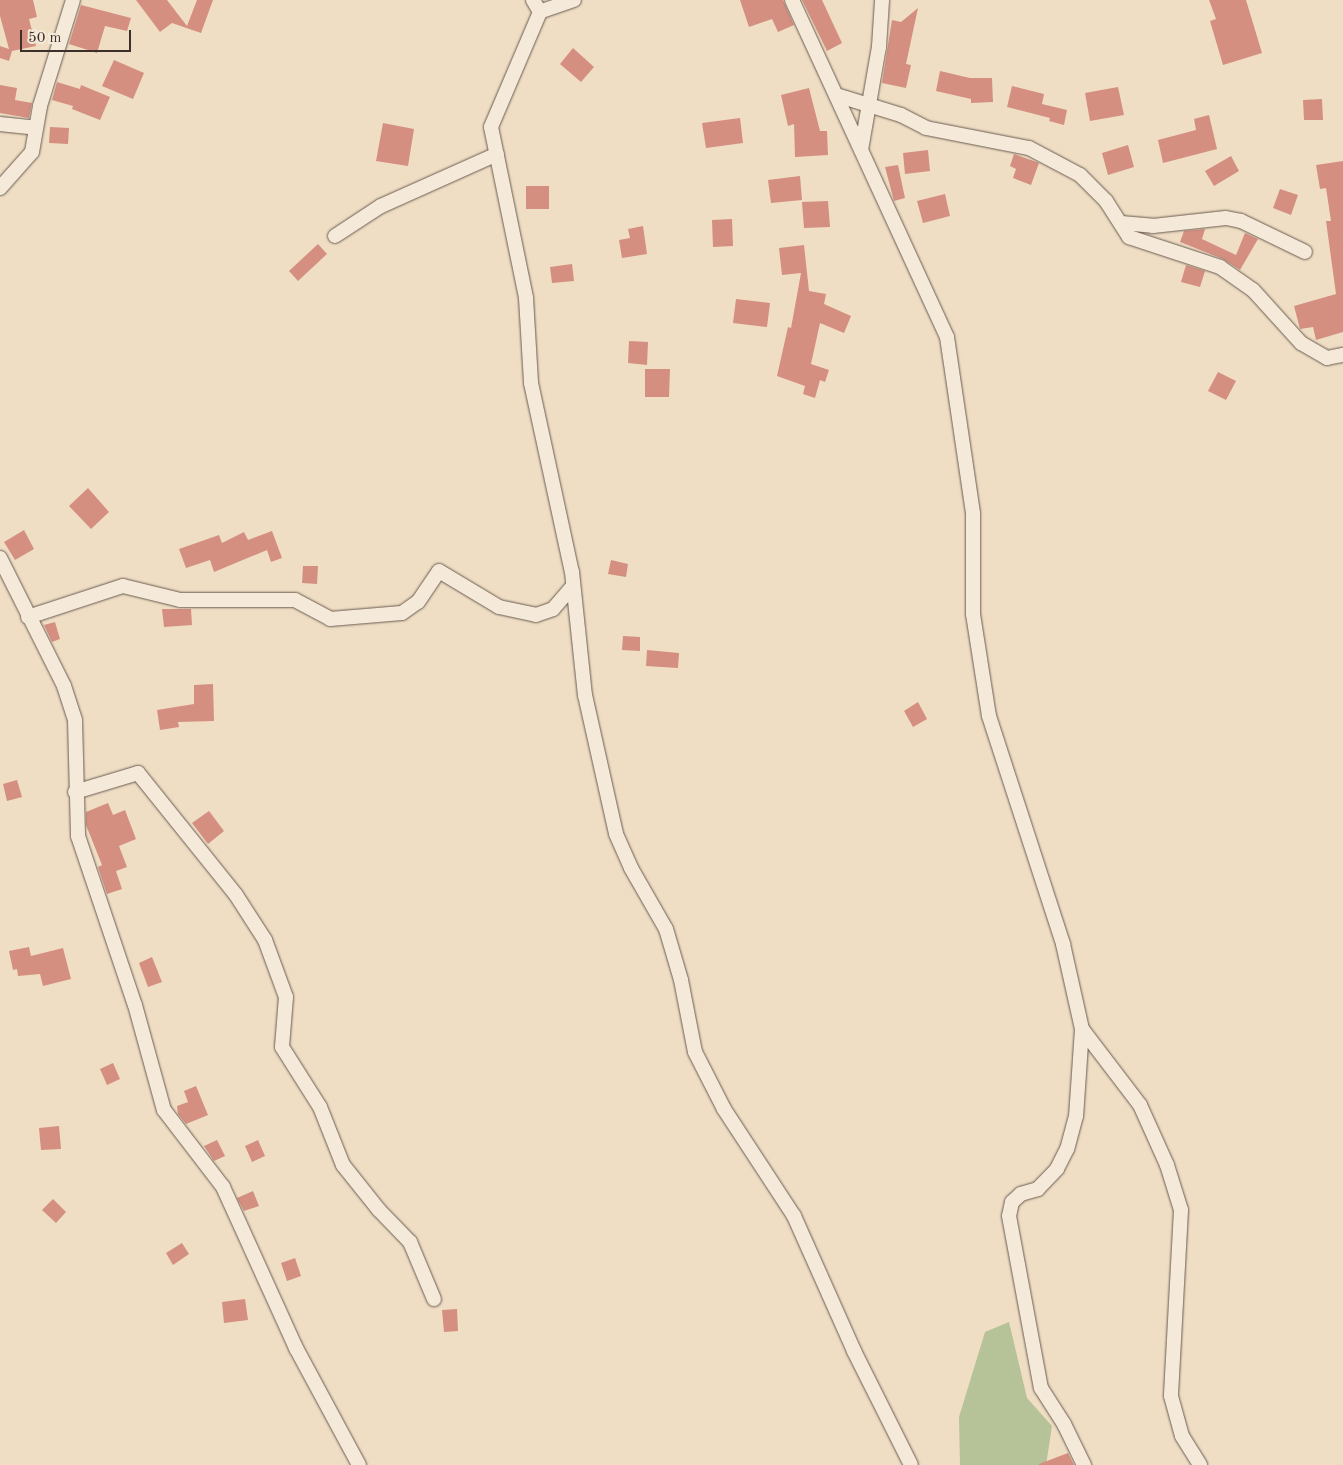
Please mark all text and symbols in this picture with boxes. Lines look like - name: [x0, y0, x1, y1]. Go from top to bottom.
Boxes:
- scale bar: [22, 20, 134, 52]
- text: 50 m: [28, 31, 62, 46]

